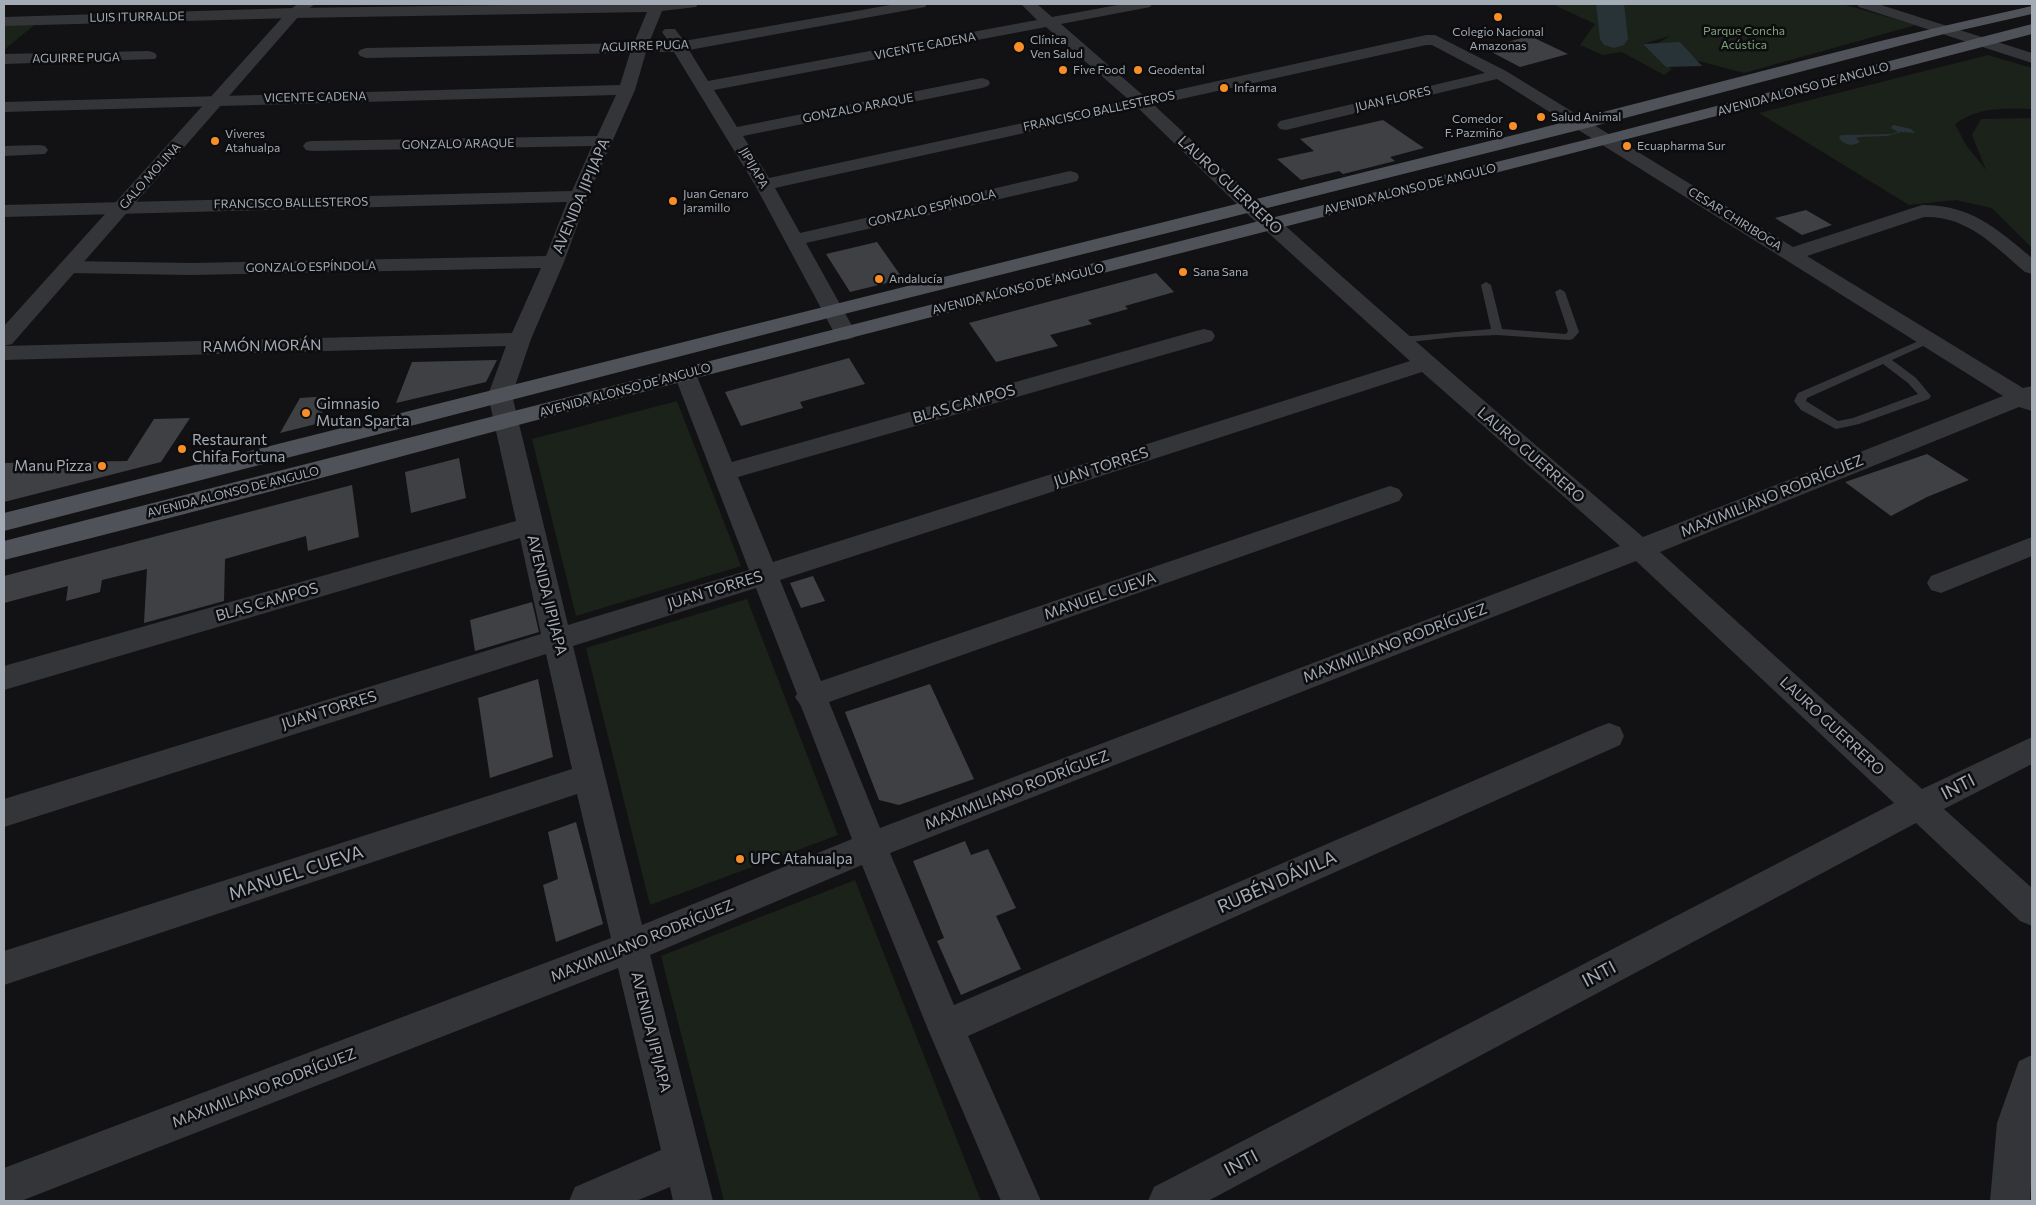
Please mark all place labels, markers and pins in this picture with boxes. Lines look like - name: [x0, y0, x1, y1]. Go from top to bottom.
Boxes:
- marker: Colegio Nacional Amazonas: [1492, 11, 1504, 23]
- place label: Colegio Nacional Amazonas: [1452, 25, 1544, 53]
- place label: Clínica Ven Salud: [1030, 33, 1083, 61]
- marker: Clínica Ven Salud: [1012, 40, 1026, 54]
- place label: Five Food: [1073, 63, 1125, 77]
- place label: Geodental: [1148, 63, 1205, 77]
- marker: Five Food: [1057, 64, 1069, 76]
- marker: Geodental: [1132, 64, 1144, 76]
- place label: Infarma: [1234, 81, 1277, 95]
- marker: Infarma: [1218, 82, 1230, 94]
- place label: Salud Animal: [1551, 110, 1621, 124]
- marker: Salud Animal: [1535, 111, 1547, 123]
- place label: Comedor F. Pazmiño: [1445, 112, 1503, 140]
- marker: Comedor F. Pazmiño: [1507, 120, 1519, 132]
- place label: Viveres Atahualpa: [225, 127, 280, 155]
- marker: Viveres Atahualpa: [209, 135, 221, 147]
- place label: Ecuapharma Sur: [1637, 139, 1726, 153]
- marker: Ecuapharma Sur: [1621, 140, 1633, 152]
- place label: Juan Genaro Jaramillo: [683, 187, 749, 215]
- marker: Juan Genaro Jaramillo: [667, 195, 679, 207]
- place label: Sana Sana: [1193, 265, 1248, 279]
- marker: Sana Sana: [1177, 266, 1189, 278]
- place label: Andalucía: [889, 272, 942, 286]
- marker: Andalucía: [873, 273, 885, 285]
- place label: Gimnasio Mutan Sparta: [316, 395, 410, 430]
- marker: Gimnasio Mutan Sparta: [300, 407, 312, 419]
- place label: Restaurant Chifa Fortuna: [192, 431, 285, 466]
- marker: Restaurant Chifa Fortuna: [176, 443, 188, 455]
- place label: Manu Pizza: [14, 457, 92, 475]
- marker: Manu Pizza: [96, 460, 108, 472]
- place label: UPC Atahualpa: [750, 850, 853, 868]
- marker: UPC Atahualpa: [734, 853, 746, 865]

